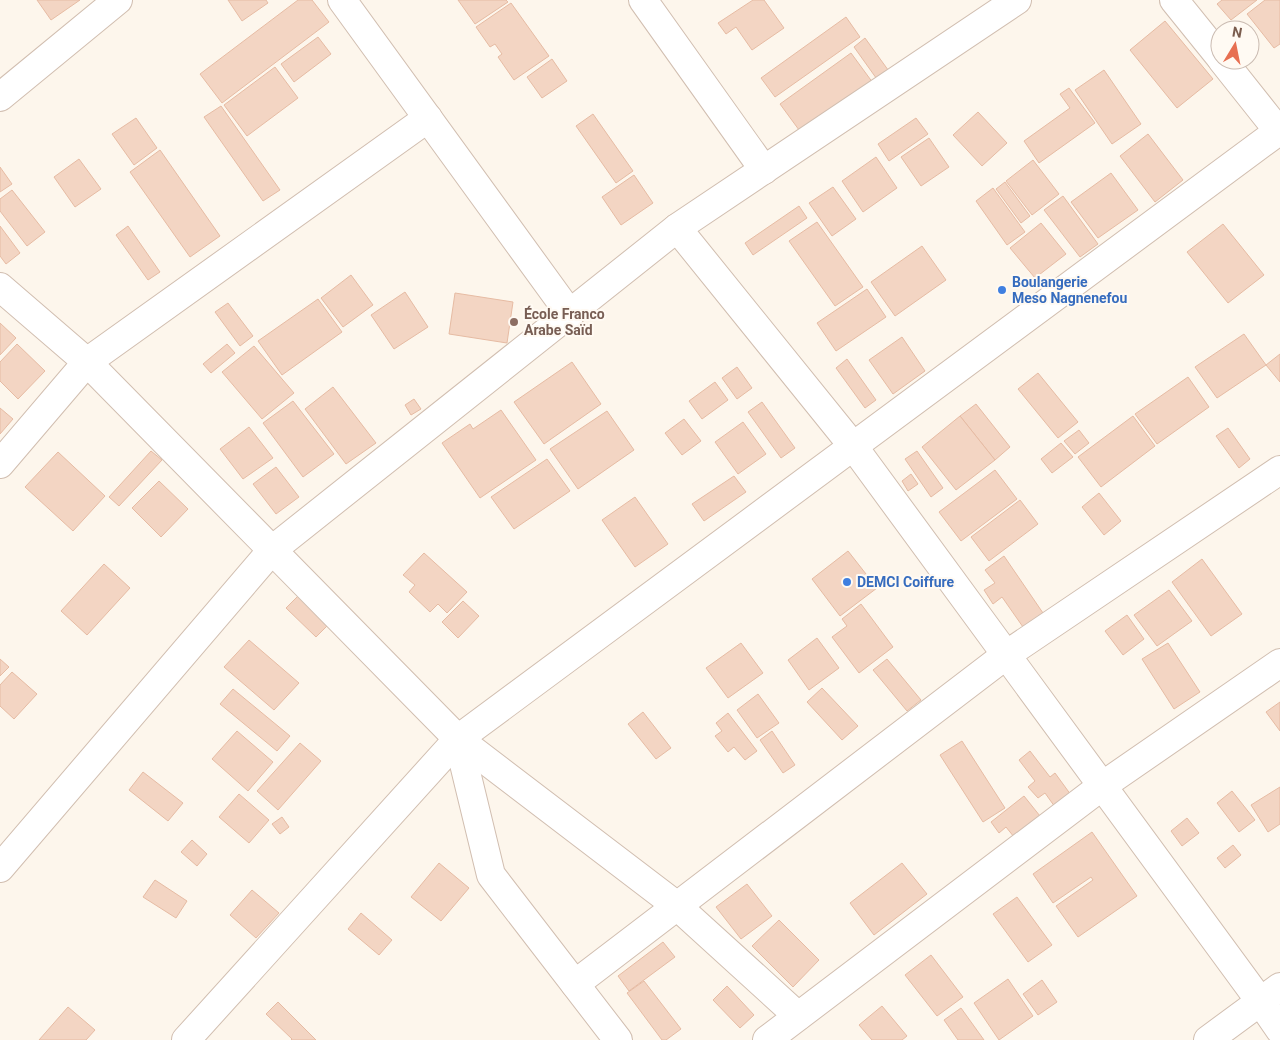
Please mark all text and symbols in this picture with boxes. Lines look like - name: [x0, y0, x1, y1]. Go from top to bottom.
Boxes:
- north arrow: [1210, 20, 1260, 70]
- text: N: [1231, 23, 1244, 41]
- place label: Boulangerie Meso Nagnenefou: [1012, 274, 1127, 306]
- marker: Boulangerie Meso Nagnenefou: [996, 284, 1008, 296]
- place label: École Franco Arabe Saïd: [524, 305, 605, 338]
- marker: École Franco Arabe Saïd: [508, 316, 520, 328]
- place label: DEMCI Coiffure: [857, 574, 955, 590]
- marker: DEMCI Coiffure: [841, 576, 853, 588]

